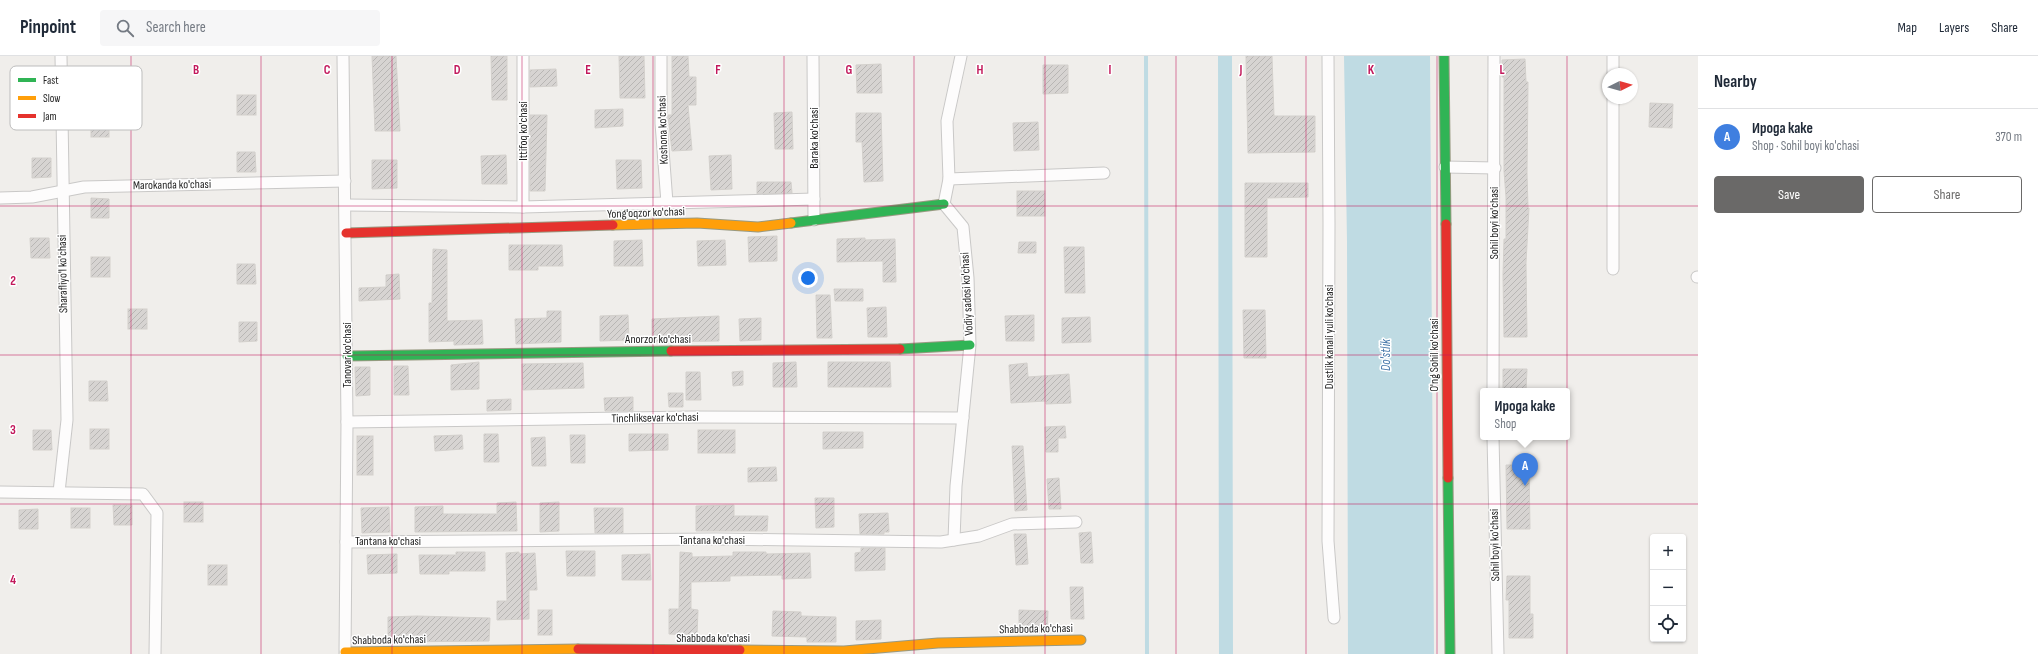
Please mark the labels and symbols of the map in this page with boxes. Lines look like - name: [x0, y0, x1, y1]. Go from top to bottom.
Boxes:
- text: B: [193, 62, 199, 78]
- text: C: [324, 62, 331, 78]
- text: D: [454, 62, 461, 78]
- text: E: [585, 62, 591, 78]
- text: F: [715, 62, 721, 78]
- text: G: [846, 62, 853, 78]
- text: H: [977, 62, 984, 78]
- text: I: [1109, 62, 1112, 78]
- text: J: [1239, 62, 1243, 78]
- text: K: [1368, 62, 1375, 78]
- text: L: [1499, 62, 1505, 78]
- legend: [10, 66, 142, 130]
- north arrow: [1602, 68, 1638, 104]
- text: Fast: [43, 74, 59, 87]
- text: Slow: [43, 92, 60, 105]
- street label: Koshona ko'chasi: [654, 95, 672, 165]
- street label: Ittifoq ko'chasi: [516, 101, 531, 161]
- street label: Baraka ko'chasi: [807, 107, 822, 169]
- text: Jam: [42, 110, 57, 123]
- street label: Marokanda ko'chasi: [133, 177, 211, 193]
- street label: Sohil boyi ko'chasi: [1487, 187, 1502, 259]
- street label: Yong'oqzor ko'chasi: [607, 204, 685, 222]
- street label: Sharafliyo'l ko'chasi: [55, 235, 71, 313]
- street label: Vodiy sadosi ko'chasi: [957, 252, 977, 336]
- your location: [798, 268, 818, 288]
- text: 2: [10, 273, 16, 289]
- street label: Dustlik kanali yuli ko'chasi: [1322, 285, 1337, 389]
- street label: O'ng Sohil ko'chasi: [1427, 318, 1442, 392]
- street label: Tanovar ko'chasi: [340, 322, 355, 388]
- street label: Anorzor ko'chasi: [624, 332, 691, 347]
- water label: Do'stlik: [1378, 338, 1394, 371]
- street label: Tinchliksevar ko'chasi: [611, 410, 699, 426]
- text: 3: [10, 422, 16, 438]
- pin: A: [1512, 453, 1538, 486]
- street label: Sohil boyi ko'chasi: [1487, 509, 1503, 581]
- street label: Tantana ko'chasi: [679, 533, 745, 548]
- street label: Tantana ko'chasi: [355, 534, 421, 549]
- text: 4: [10, 572, 16, 588]
- street label: Shabboda ko'chasi: [999, 621, 1073, 637]
- street label: Shabboda ko'chasi: [676, 631, 750, 646]
- street label: Shabboda ko'chasi: [352, 632, 426, 648]

